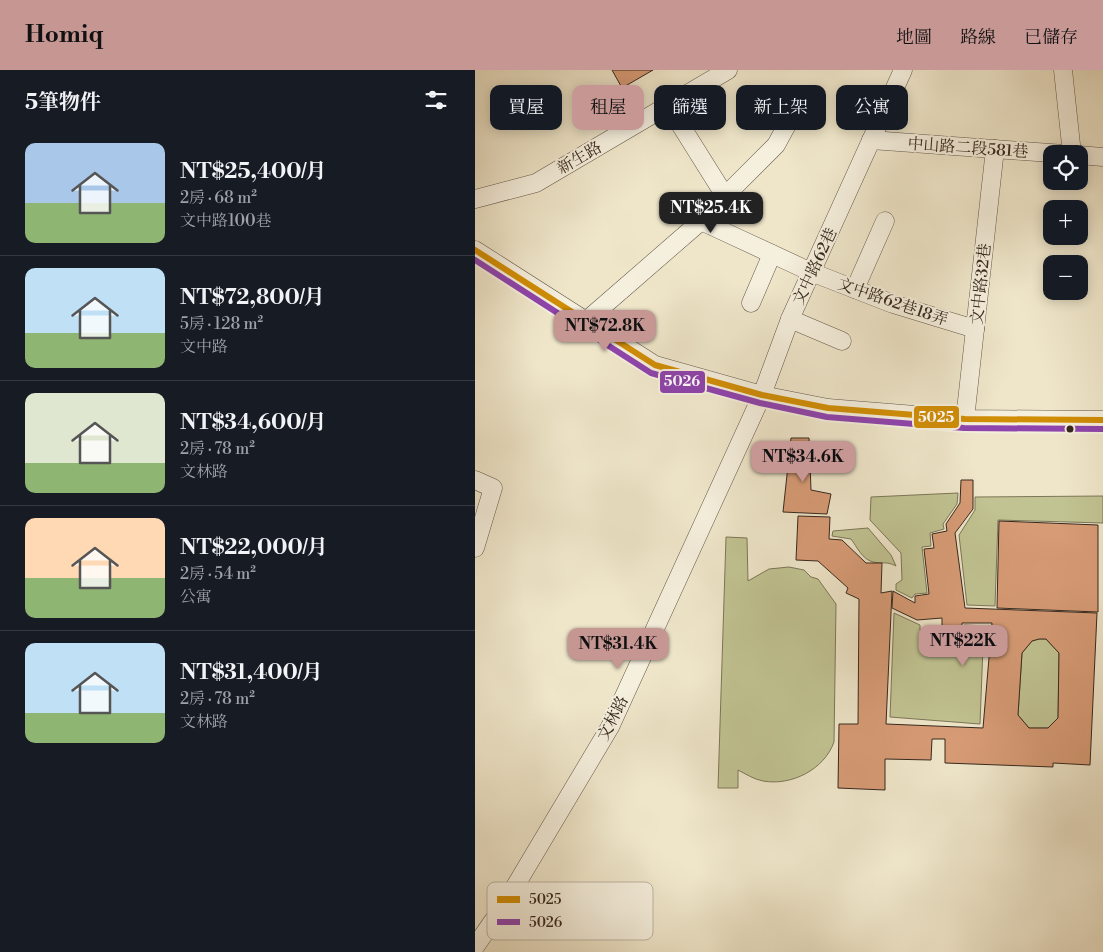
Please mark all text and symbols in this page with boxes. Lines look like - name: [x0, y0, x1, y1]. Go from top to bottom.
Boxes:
- text: Homiq: [25, 20, 103, 50]
- text: 地圖: [896, 26, 932, 49]
- text: 路線: [960, 26, 996, 49]
- text: 已儲存: [1024, 26, 1078, 49]
- chip: 買屋: [490, 85, 562, 130]
- chip: 租屋: [572, 85, 644, 130]
- chip: 篩選: [654, 85, 726, 130]
- chip: 新上架: [736, 85, 826, 130]
- chip: 公寓: [836, 85, 908, 130]
- icon: filters: [422, 86, 450, 114]
- text: 5筆物件: [25, 90, 101, 116]
- street label: 中山路二段581巷: [907, 134, 1029, 162]
- street label: 新生路: [554, 137, 605, 179]
- map controls: [1043, 145, 1088, 300]
- button: locate: [1043, 145, 1088, 190]
- text: NT$25,400/月: [180, 159, 327, 185]
- icon: home: [65, 163, 125, 223]
- text: 2房 · 68 m²: [180, 188, 257, 208]
- pin: NT$25.4K: [659, 191, 763, 234]
- text: NT$25.4K: [670, 198, 752, 218]
- button: +: [1043, 200, 1088, 245]
- text: 文中路100巷: [180, 211, 272, 231]
- street label: 文中路62巷: [788, 225, 841, 308]
- street label: 文中路32巷: [967, 242, 995, 326]
- button: −: [1043, 255, 1088, 300]
- street label: 文中路62巷18弄: [835, 274, 950, 330]
- text: NT$72,800/月: [180, 285, 325, 311]
- icon: home: [65, 288, 125, 348]
- pin: NT$72.8K: [553, 310, 657, 352]
- text: 5房 · 128 m²: [180, 314, 263, 334]
- text: NT$72.8K: [565, 316, 645, 336]
- text: 文中路: [180, 337, 228, 357]
- line badge: 5026: [659, 370, 706, 394]
- text: 5026: [664, 373, 700, 391]
- line badge: 5025: [913, 405, 960, 429]
- text: 5025: [918, 409, 954, 427]
- text: NT$34,600/月: [180, 410, 327, 436]
- icon: home: [65, 413, 125, 473]
- unlabelled marker: [1065, 424, 1075, 434]
- text: 2房 · 78 m²: [180, 439, 255, 459]
- pin: NT$34.6K: [751, 440, 855, 483]
- text: NT$34.6K: [762, 447, 844, 467]
- text: 文林路: [180, 462, 228, 482]
- text: NT$22,000/月: [180, 535, 328, 561]
- icon: home: [65, 538, 125, 598]
- text: 2房 · 54 m²: [180, 564, 256, 584]
- text: 公寓: [180, 587, 212, 607]
- pin: NT$22K: [922, 624, 1004, 667]
- pin: NT$31.4K: [566, 628, 670, 670]
- text: NT$22K: [930, 631, 996, 651]
- text: NT$31.4K: [579, 634, 657, 654]
- text: NT$31,400/月: [180, 660, 323, 686]
- icon: home: [65, 663, 125, 723]
- text: 2房 · 78 m²: [180, 689, 255, 709]
- street label: 文林路: [593, 693, 633, 744]
- text: 文林路: [180, 712, 228, 732]
- legend: [487, 882, 653, 940]
- text: 5025: [529, 891, 562, 909]
- text: 5026: [529, 914, 563, 932]

